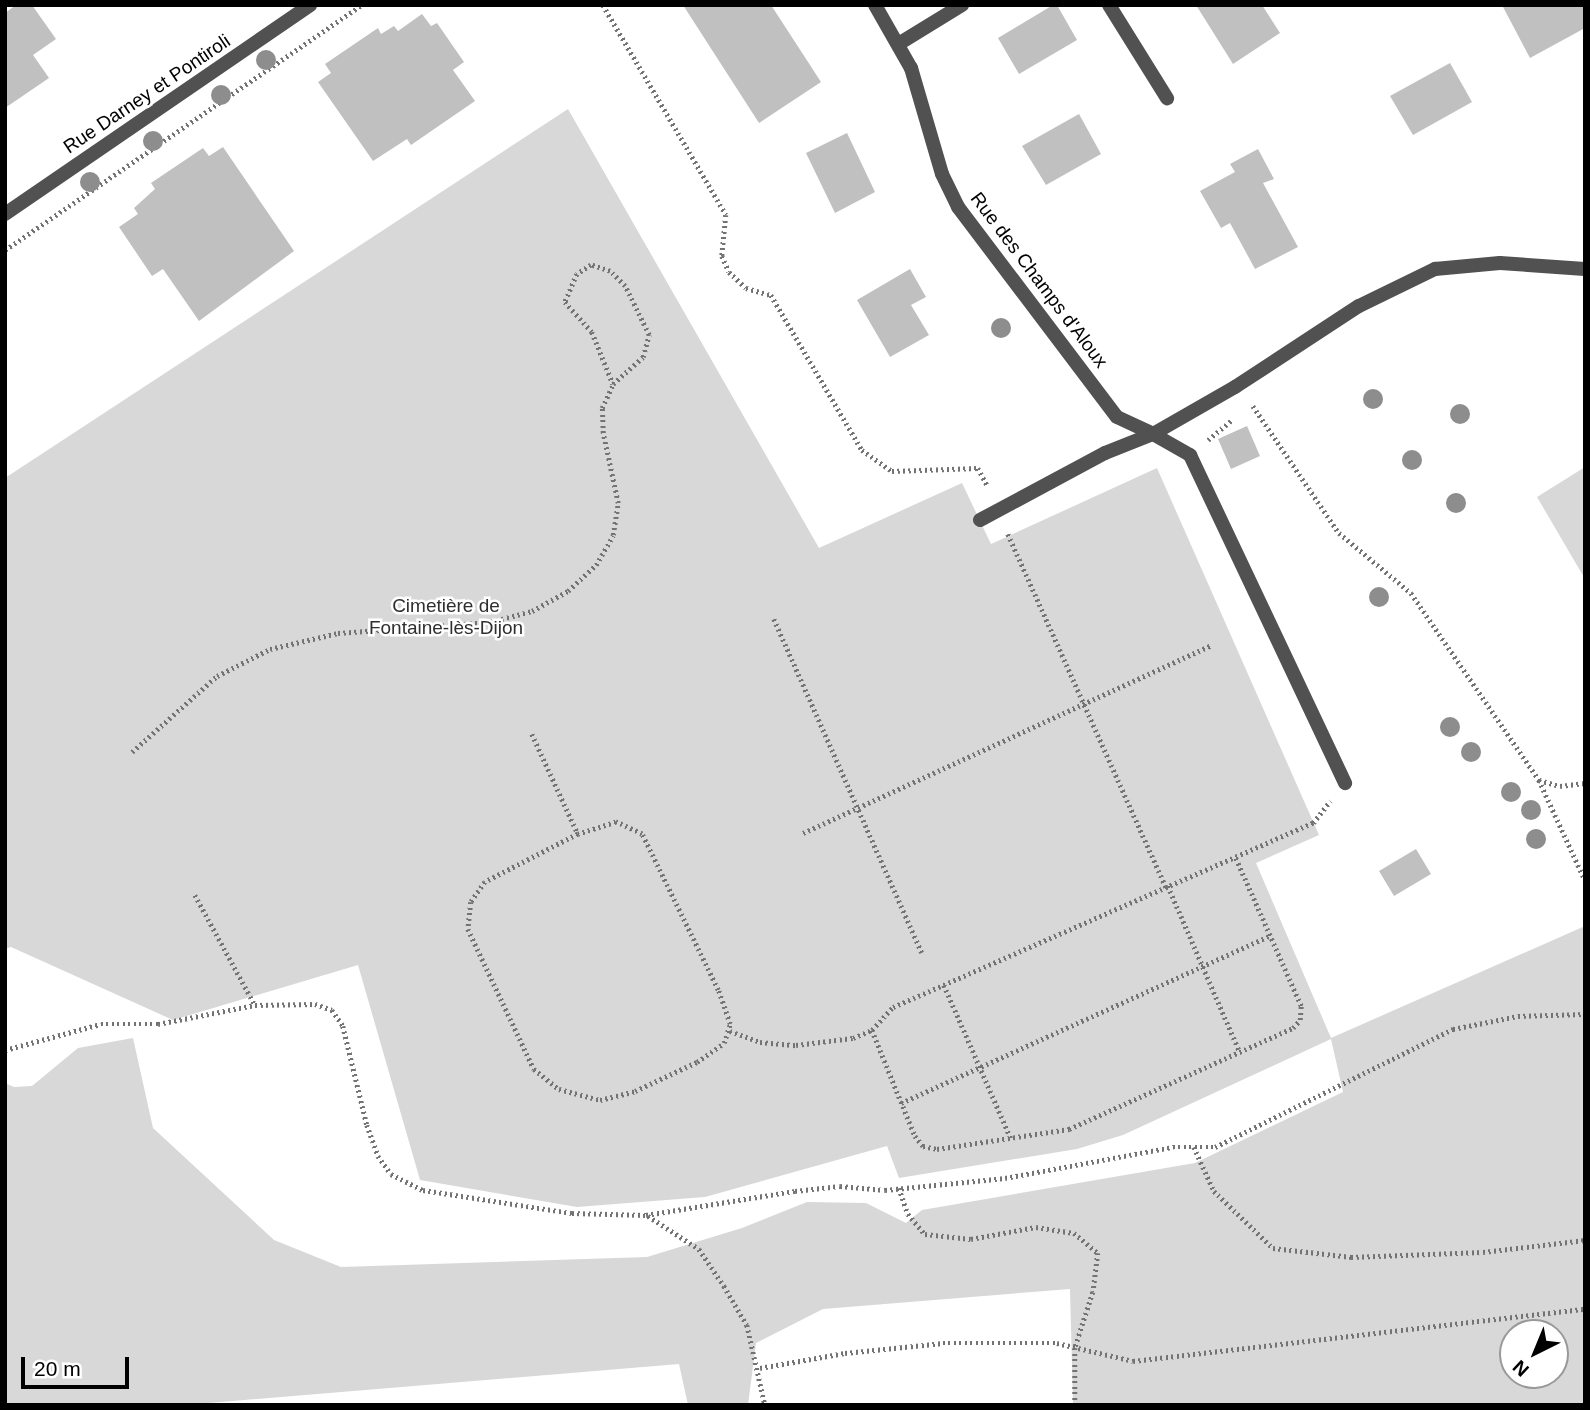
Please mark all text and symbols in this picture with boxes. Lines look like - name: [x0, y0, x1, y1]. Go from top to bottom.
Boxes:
- street label: Rue Darney et Pontiroli: [59, 30, 235, 158]
- street label: Rue des Champs d'Aloux: [966, 188, 1112, 372]
- park label: Cimetière de Fontaine-lès-Dijon: [369, 595, 523, 639]
- north arrow: [1499, 1319, 1569, 1389]
- scale bar: [24, 1344, 133, 1388]
- text: N: [1509, 1356, 1533, 1381]
- text: 20 m: [34, 1357, 81, 1380]

